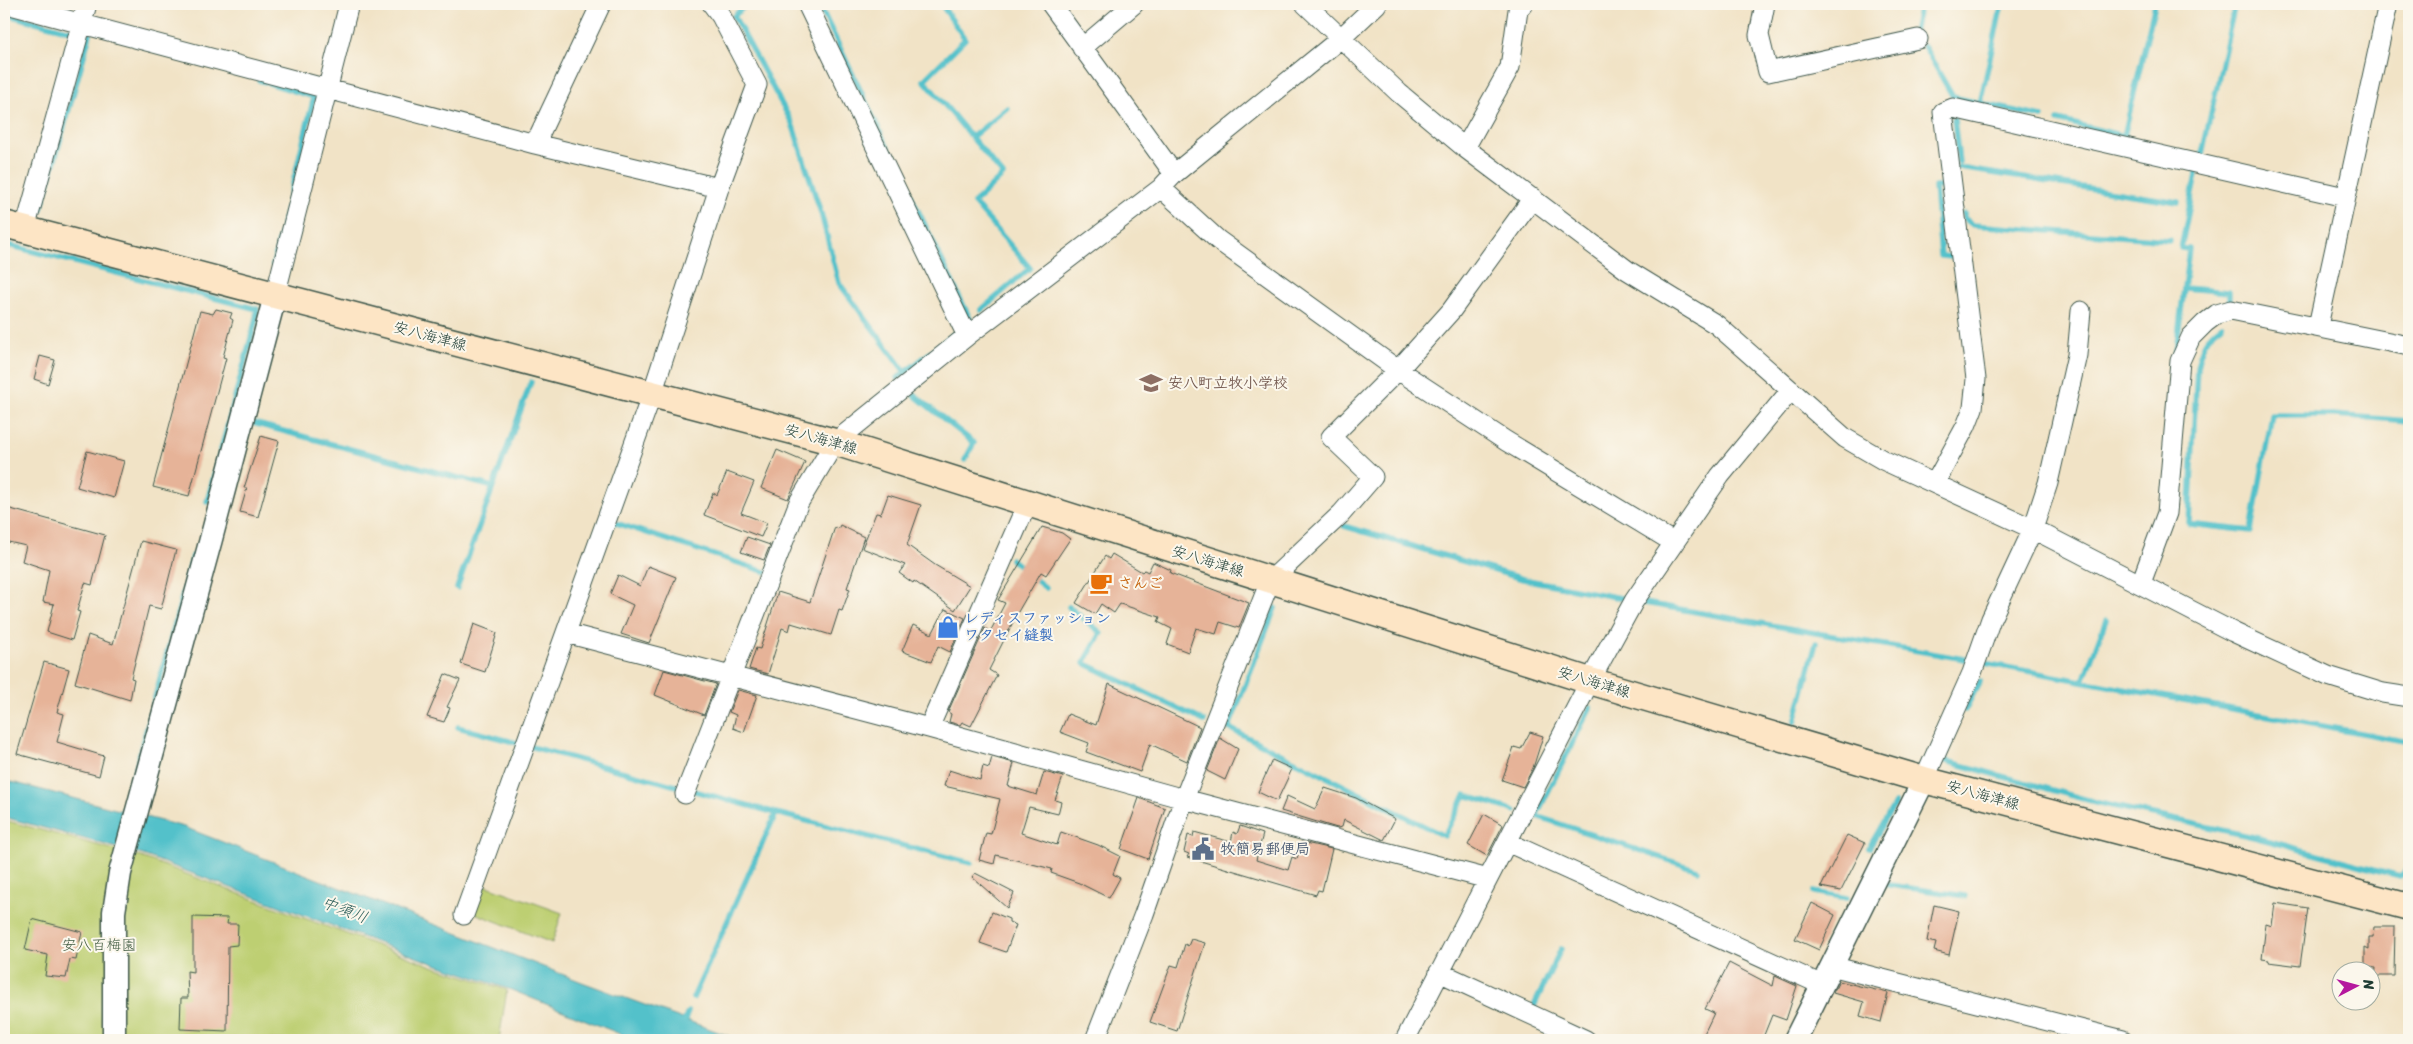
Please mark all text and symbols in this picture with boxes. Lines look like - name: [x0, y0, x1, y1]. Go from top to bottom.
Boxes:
- street label: 安八海津線: [390, 314, 470, 358]
- school or university icon: 安八町立牧小学校: [1138, 370, 1164, 396]
- place label: 安八町立牧小学校: [1168, 370, 1288, 396]
- street label: 安八海津線: [781, 416, 861, 462]
- street label: 安八海津線: [1168, 538, 1248, 584]
- cafe icon: さんご: [1088, 570, 1114, 596]
- place label: さんご: [1118, 570, 1163, 596]
- place label: レディスファッション ワタセイ縫製: [964, 605, 1111, 648]
- shop icon: レディスファッション ワタセイ縫製: [935, 614, 961, 640]
- street label: 安八海津線: [1554, 659, 1634, 705]
- street label: 安八海津線: [1943, 773, 2023, 817]
- public building icon: 牧簡易郵便局: [1190, 836, 1216, 862]
- place label: 牧簡易郵便局: [1220, 836, 1310, 862]
- water label: 中須川: [317, 887, 372, 932]
- park label: 安八百梅園: [61, 932, 137, 958]
- north arrow: [2330, 962, 2380, 1012]
- text: N: [2355, 978, 2381, 991]

